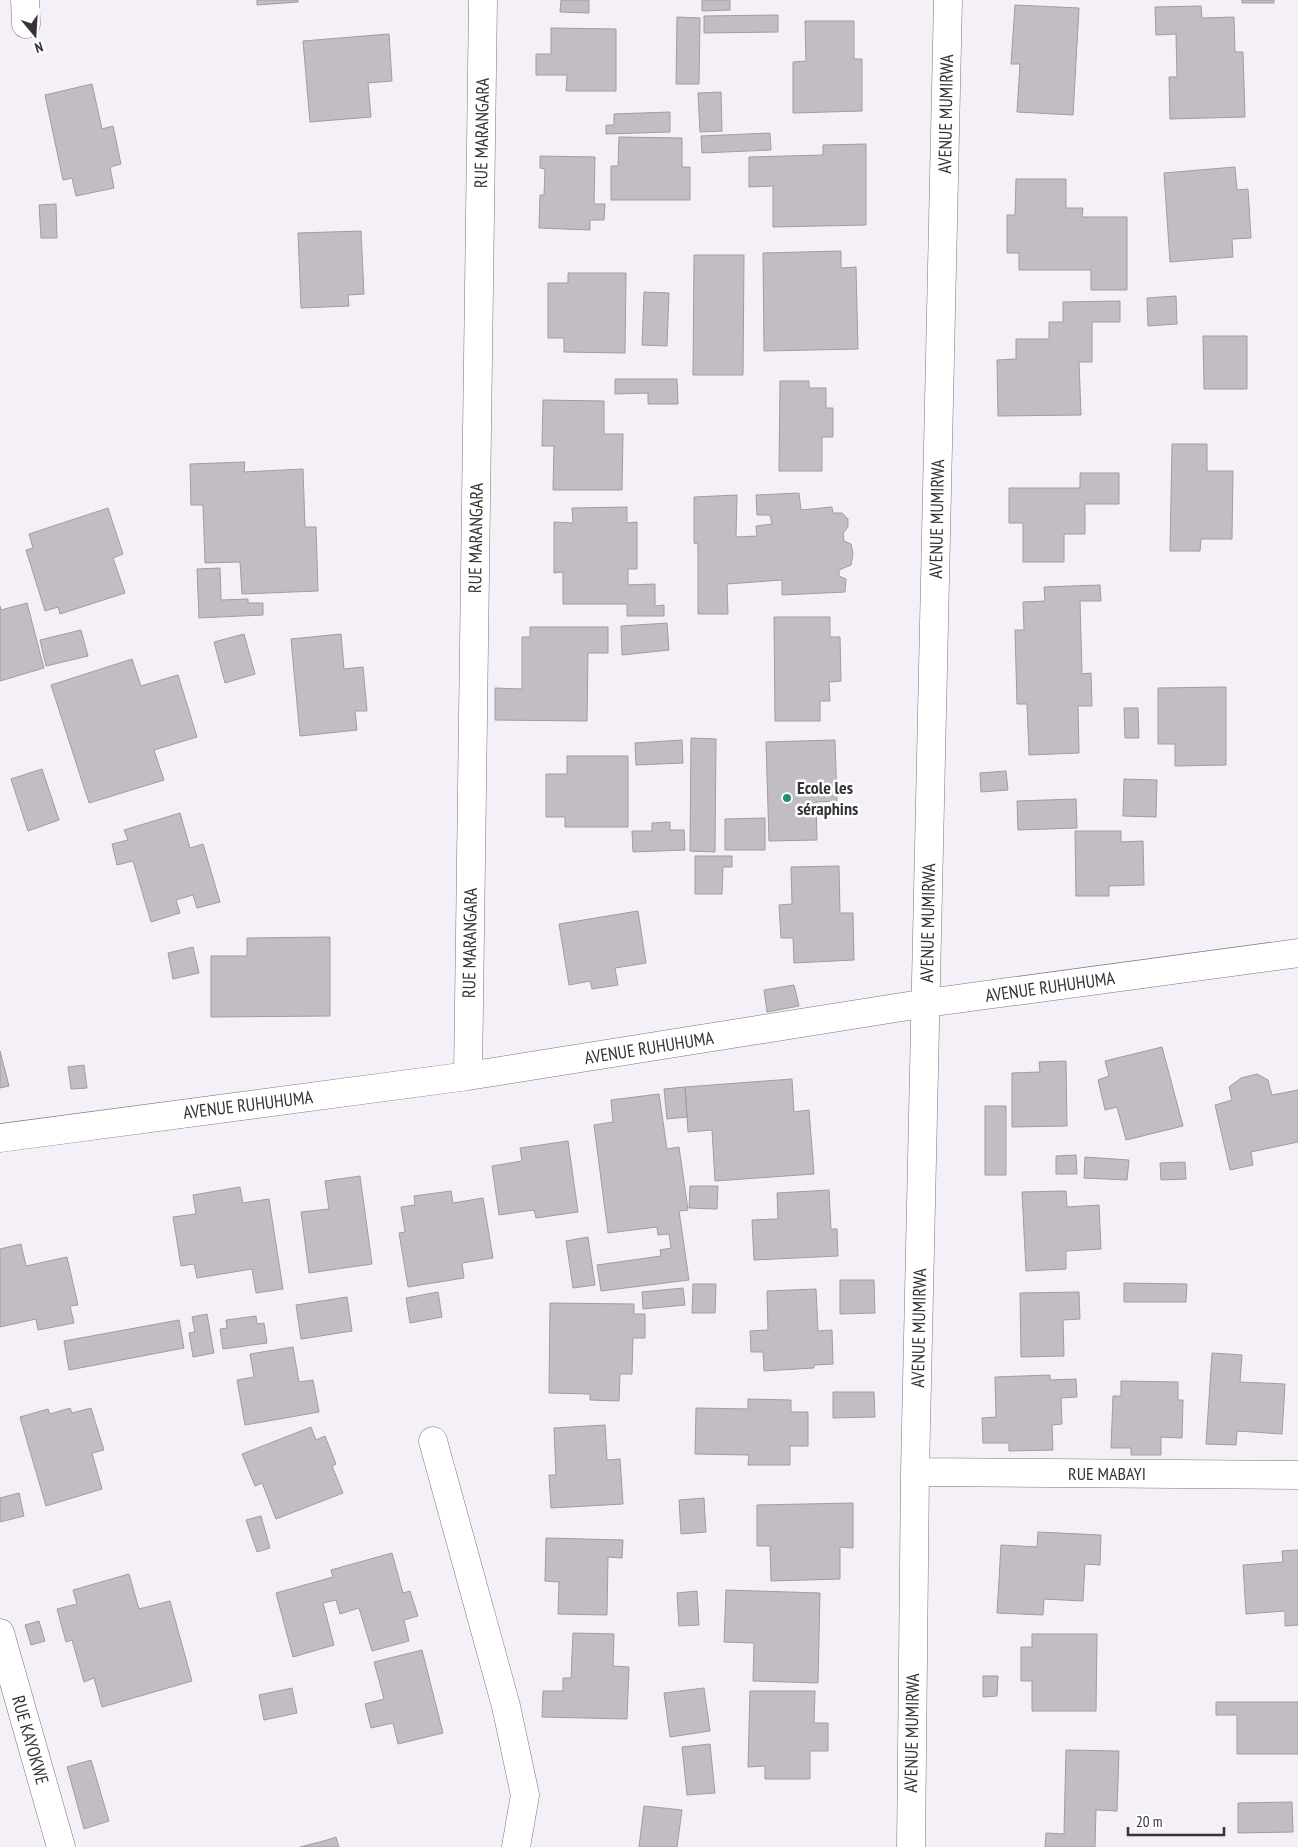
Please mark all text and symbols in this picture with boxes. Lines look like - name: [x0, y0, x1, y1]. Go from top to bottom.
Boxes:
- north arrow: [10, 10, 60, 60]
- text: N: [33, 38, 45, 57]
- street label: AVENUE MUMIRWA: [933, 54, 958, 174]
- street label: RUE MARANGARA: [469, 77, 494, 188]
- street label: AVENUE MUMIRWA: [924, 459, 949, 579]
- street label: RUE MARANGARA: [463, 482, 488, 593]
- place label: Ecole les séraphins: [797, 776, 858, 820]
- marker: Ecole les séraphins: [781, 792, 793, 804]
- street label: AVENUE MUMIRWA: [915, 863, 940, 983]
- street label: RUE MARANGARA: [457, 887, 482, 998]
- street label: AVENUE RUHUHUMA: [984, 966, 1117, 1007]
- street label: AVENUE RUHUHUMA: [583, 1026, 716, 1069]
- street label: AVENUE RUHUHUMA: [182, 1085, 315, 1124]
- street label: AVENUE MUMIRWA: [906, 1268, 931, 1388]
- street label: RUE MABAYI: [1068, 1462, 1146, 1485]
- street label: AVENUE MUMIRWA: [899, 1673, 924, 1793]
- street label: RUE KAYOKWE: [7, 1693, 54, 1787]
- scale bar: [1128, 1804, 1224, 1836]
- text: 20 m: [1136, 1812, 1162, 1831]

